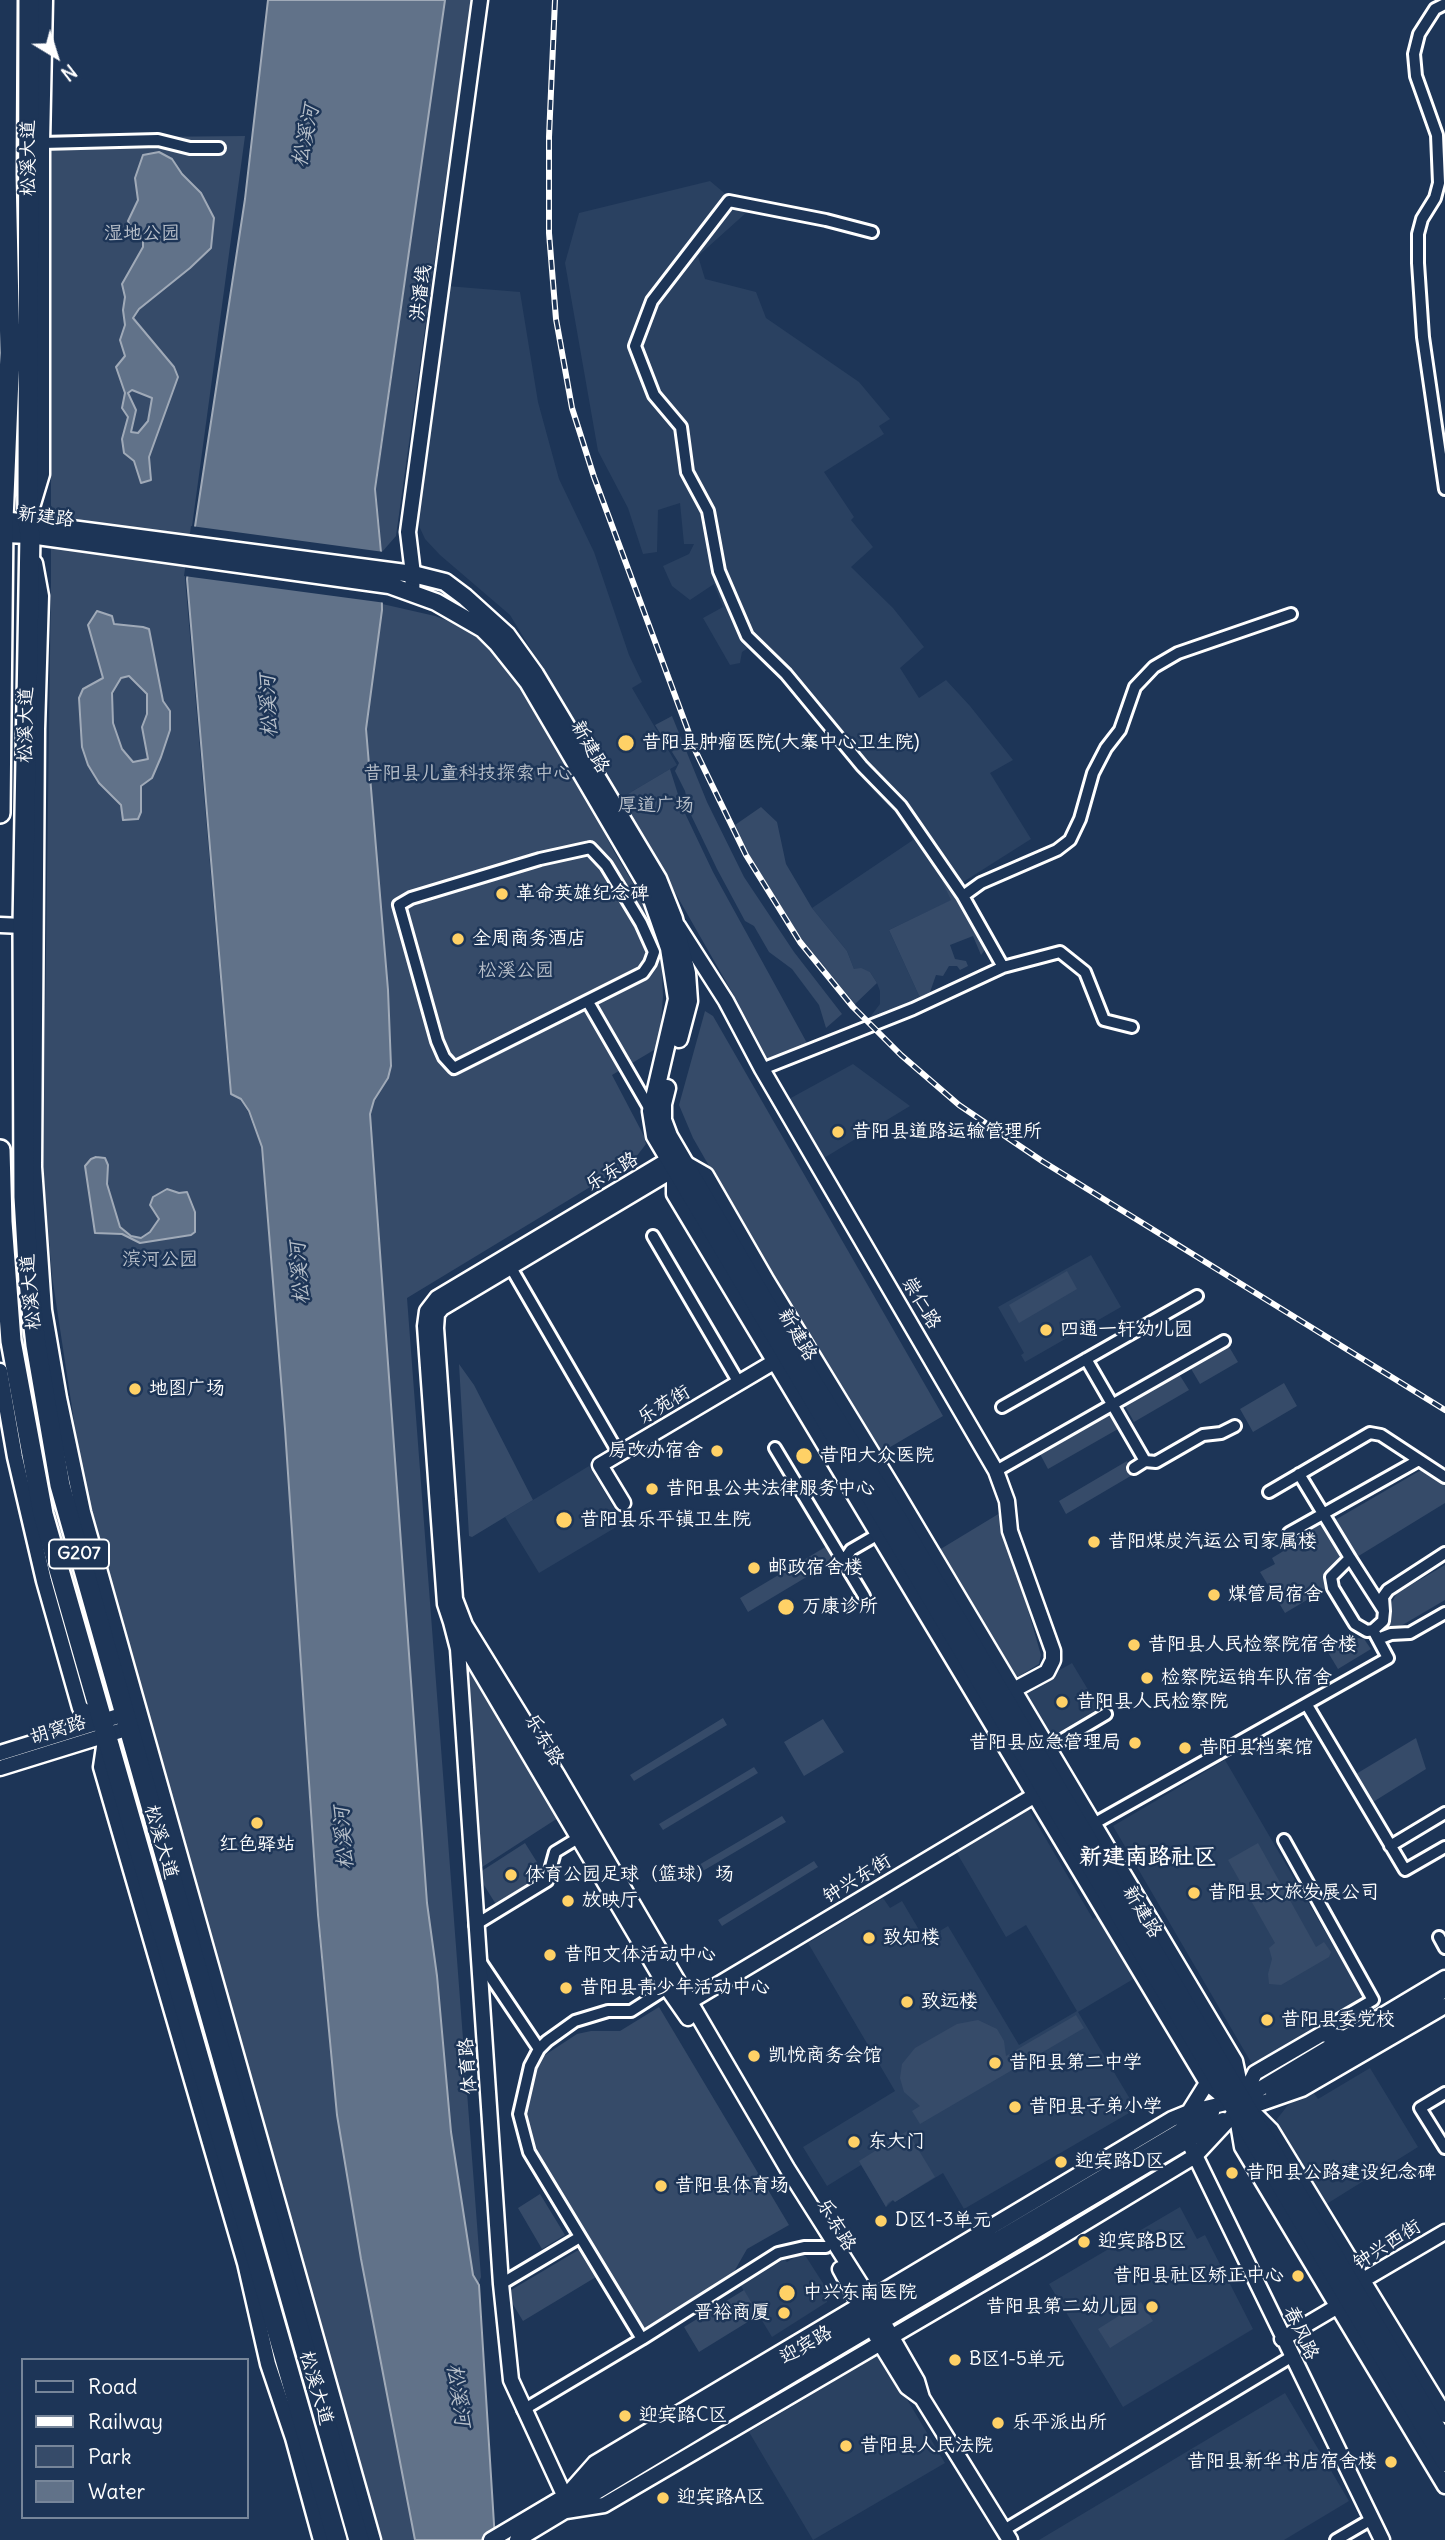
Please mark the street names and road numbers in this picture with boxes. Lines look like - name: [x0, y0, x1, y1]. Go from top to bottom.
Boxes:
- street label: 松溪大道: [18, 120, 40, 196]
- street label: 洪潘线: [406, 263, 436, 323]
- street label: 新建路: [16, 502, 76, 532]
- street label: 松溪大道: [14, 687, 38, 763]
- street label: 新建路: [566, 717, 614, 777]
- street label: 乐东路: [582, 1148, 642, 1196]
- street label: 松溪大道: [16, 1253, 46, 1331]
- street label: 崇仁路: [897, 1273, 945, 1333]
- street label: 新建路: [773, 1305, 821, 1365]
- street label: 乐苑街: [634, 1381, 694, 1429]
- road number: G207: [49, 1540, 109, 1568]
- street label: 乐东路: [520, 1710, 568, 1770]
- street label: 胡窝路: [27, 1711, 89, 1749]
- street label: 松溪大道: [140, 1802, 182, 1882]
- street label: 钟兴东街: [819, 1850, 895, 1908]
- street label: 新建路: [1118, 1882, 1166, 1942]
- street label: 体育路: [455, 2037, 481, 2095]
- street label: 乐东路: [812, 2195, 860, 2255]
- street label: 钟兴西街: [1349, 2215, 1425, 2275]
- street label: 春风路: [1279, 2302, 1323, 2364]
- street label: 迎宾路: [776, 2321, 836, 2369]
- street label: 松溪大道: [295, 2348, 337, 2428]

